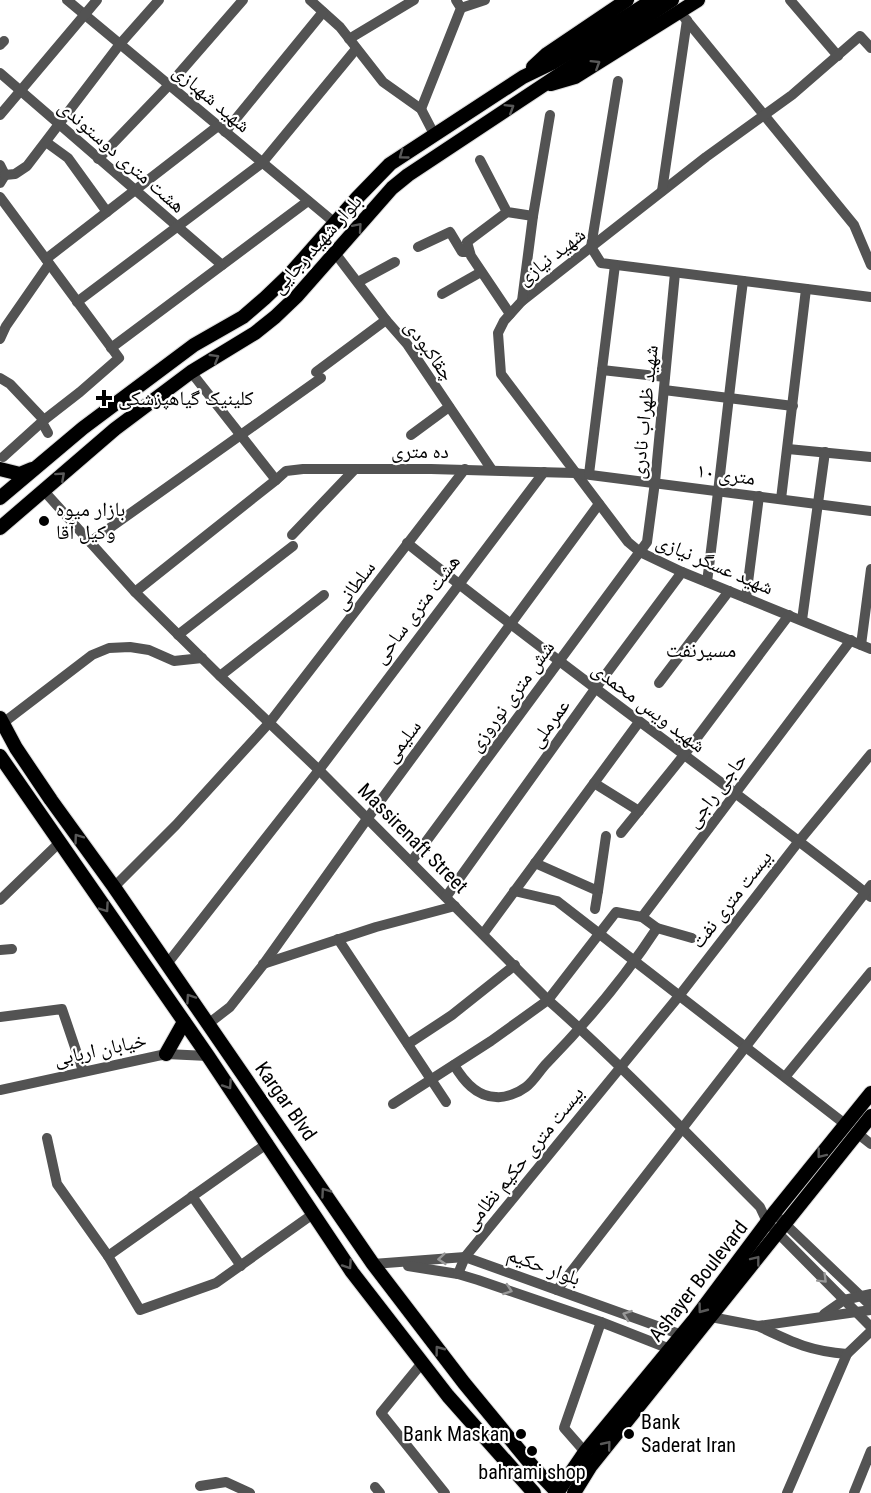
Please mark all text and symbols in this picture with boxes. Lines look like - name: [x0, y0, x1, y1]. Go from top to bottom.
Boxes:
- street label: شهید شهبازی: [168, 59, 256, 137]
- one-way arrow: [590, 59, 600, 71]
- street label: هشت متری دوستوندی: [54, 94, 190, 218]
- one-way arrow: [504, 103, 514, 115]
- one-way arrow: [399, 148, 410, 159]
- street label: بلوار شهید رجایی: [265, 190, 367, 298]
- street label: شهید نیازی: [512, 222, 590, 290]
- one-way arrow: [350, 223, 361, 234]
- street label: چقاکبودی: [400, 315, 460, 385]
- street label: شهید ظهراب نادری: [625, 344, 663, 480]
- one-way arrow: [209, 353, 219, 365]
- place label: کلینیک گیاهپزشکی: [118, 386, 254, 410]
- marker: کلینیک گیاهپزشکی: [95, 389, 113, 407]
- street label: ده متری: [391, 439, 449, 463]
- street label: ۱۰ متری: [695, 458, 757, 490]
- one-way arrow: [54, 472, 64, 483]
- place label: بازار میوه وکیل آقا: [56, 497, 125, 544]
- marker: بازار میوه وکیل آقا: [37, 514, 51, 528]
- street label: شهید عسگر نیازی: [653, 529, 777, 599]
- street label: هشت متری ساحی: [367, 550, 465, 668]
- street label: سلطانی: [328, 556, 380, 614]
- street label: شش متری نوروزی: [463, 636, 559, 756]
- district label: مسیرنفت: [666, 638, 736, 662]
- street label: شهید ویس محمدی: [588, 657, 710, 757]
- street label: عمرملی: [523, 694, 575, 752]
- street label: سلیمی: [378, 715, 426, 767]
- street label: حاجی راجی: [680, 748, 752, 832]
- street label: Massirenaft Street: [353, 778, 473, 898]
- one-way arrow: [75, 833, 86, 844]
- street label: بیست متری نفت: [685, 845, 777, 953]
- one-way arrow: [98, 902, 109, 913]
- one-way arrow: [186, 993, 197, 1004]
- street label: خیابان اربابی: [51, 1027, 149, 1071]
- street label: Kargar Blvd: [250, 1057, 322, 1145]
- one-way arrow: [221, 1079, 232, 1090]
- street label: بیست متری حکیم نظامی: [458, 1081, 590, 1236]
- one-way arrow: [817, 1147, 828, 1158]
- one-way arrow: [321, 1188, 332, 1199]
- street label: Ashayer Boulevard: [644, 1216, 752, 1346]
- street label: بلوار حکیم: [503, 1242, 584, 1292]
- one-way arrow: [437, 1252, 446, 1265]
- one-way arrow: [748, 1256, 759, 1267]
- one-way arrow: [341, 1259, 352, 1270]
- one-way arrow: [816, 1271, 827, 1282]
- one-way arrow: [502, 1283, 513, 1296]
- one-way arrow: [698, 1302, 709, 1313]
- one-way arrow: [622, 1310, 633, 1322]
- one-way arrow: [435, 1346, 446, 1357]
- place label: Bank Saderat Iran: [641, 1410, 736, 1457]
- place label: Bank Maskan: [403, 1422, 509, 1446]
- marker: Bank Maskan: [514, 1427, 528, 1441]
- marker: Bank Saderat Iran: [622, 1427, 636, 1441]
- one-way arrow: [600, 1441, 611, 1452]
- marker: bahrami shop: [525, 1444, 539, 1458]
- place label: bahrami shop: [478, 1460, 586, 1484]

